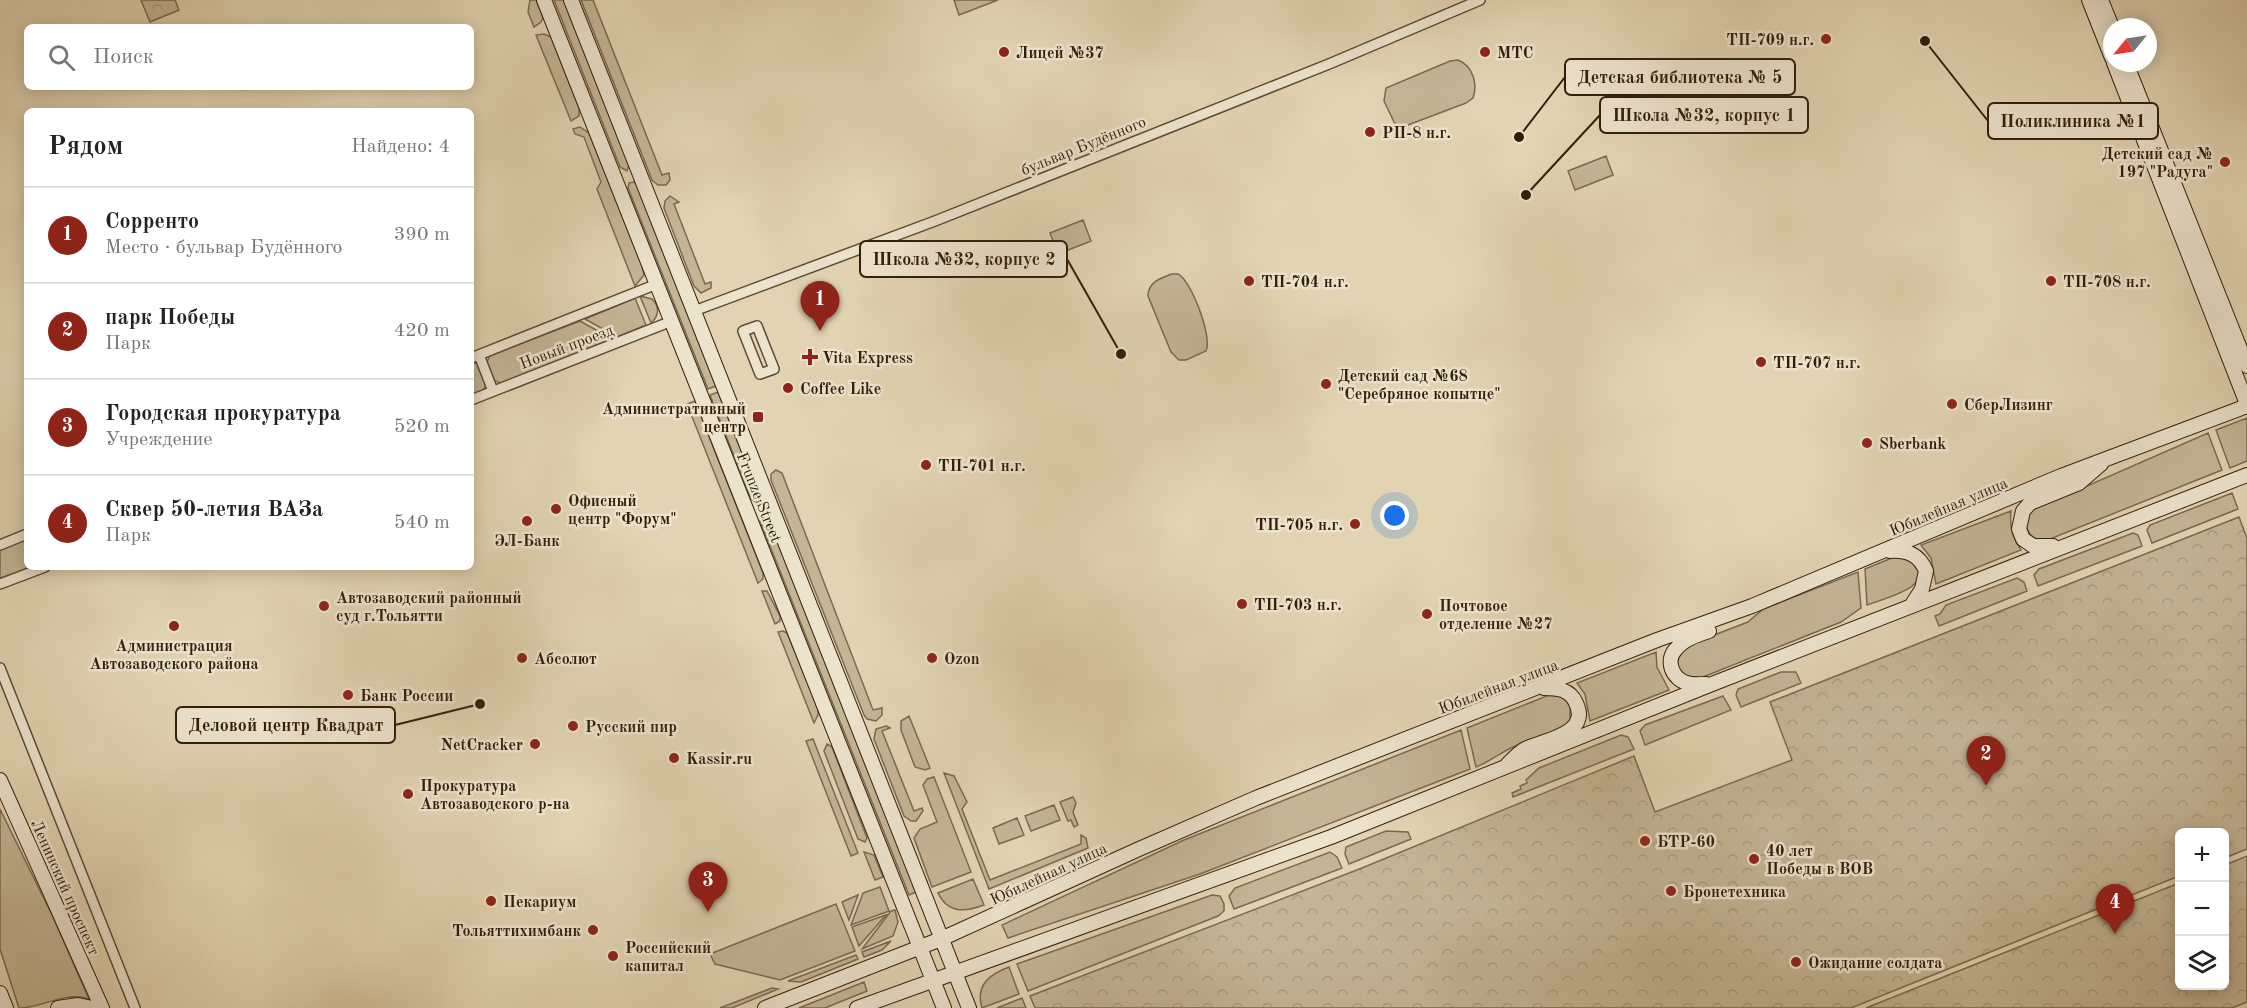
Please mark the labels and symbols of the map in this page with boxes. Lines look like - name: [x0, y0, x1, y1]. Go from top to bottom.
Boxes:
- north arrow: [2103, 18, 2157, 72]
- marker: ТП-709 н.г.: [1819, 32, 1833, 46]
- place label: ТП-709 н.г.: [1726, 33, 1814, 49]
- marker: Лицей №37: [997, 45, 1011, 59]
- marker: МТС: [1478, 45, 1492, 59]
- place label: Лицей №37: [1016, 46, 1104, 62]
- place label: МТС: [1497, 46, 1533, 62]
- callout: Детская библиотека № 5: [1565, 59, 1795, 95]
- text: Детская библиотека № 5: [1577, 69, 1783, 87]
- callout: Школа №32, корпус 1: [1600, 97, 1808, 133]
- callout: Поликлиника №1: [1988, 103, 2158, 139]
- text: Школа №32, корпус 1: [1612, 107, 1796, 125]
- text: Поликлиника №1: [2000, 113, 2146, 131]
- street label: бульвар Будённого: [1019, 114, 1149, 179]
- marker: РП-8 н.г.: [1363, 125, 1377, 139]
- place label: РП-8 н.г.: [1382, 126, 1451, 142]
- place label: Детский сад № 197 "Радуга": [2102, 147, 2213, 181]
- marker: Детский сад № 197 "Радуга": [2218, 155, 2232, 169]
- callout: Школа №32, корпус 2: [860, 241, 1067, 277]
- text: Школа №32, корпус 2: [872, 251, 1056, 269]
- marker: ТП-704 н.г.: [1242, 274, 1256, 288]
- marker: ТП-708 н.г.: [2044, 274, 2058, 288]
- place label: ТП-704 н.г.: [1261, 275, 1349, 291]
- place label: ТП-708 н.г.: [2063, 275, 2151, 291]
- pin: 1: [800, 282, 840, 331]
- street label: Новый проезд: [518, 323, 616, 373]
- marker: Vita Express: [803, 350, 817, 364]
- place label: Vita Express: [822, 351, 913, 367]
- marker: ТП-707 н.г.: [1754, 355, 1768, 369]
- place label: ТП-707 н.г.: [1773, 356, 1861, 372]
- place label: Детский сад №68 "Серебряное копытце": [1338, 369, 1501, 403]
- marker: Детский сад №68 "Серебряное копытце": [1319, 377, 1333, 391]
- marker: Coffee Like: [781, 381, 795, 395]
- place label: Coffee Like: [800, 382, 881, 398]
- marker: СберЛизинг: [1945, 397, 1959, 411]
- place label: СберЛизинг: [1964, 398, 2053, 414]
- place label: Административный центр: [602, 402, 746, 436]
- marker: Административный центр: [751, 410, 765, 424]
- marker: Sberbank: [1860, 436, 1874, 450]
- place label: Sberbank: [1879, 437, 1946, 453]
- street label: Frunze Street: [733, 450, 784, 546]
- marker: ТП-701 н.г.: [919, 458, 933, 472]
- place label: ТП-701 н.г.: [938, 459, 1026, 475]
- street label: Юбилейная улица: [1887, 476, 2010, 540]
- place label: Офисный центр "Форум": [568, 494, 677, 528]
- your location: [1380, 501, 1409, 530]
- marker: Офисный центр "Форум": [549, 502, 563, 516]
- marker: ЭЛ-Банк: [520, 514, 534, 528]
- marker: ТП-705 н.г.: [1348, 517, 1362, 531]
- place label: ТП-705 н.г.: [1255, 518, 1343, 534]
- place label: ЭЛ-Банк: [494, 534, 560, 550]
- place label: Автозаводский районный суд г.Тольятти: [336, 591, 522, 625]
- marker: ТП-703 н.г.: [1235, 597, 1249, 611]
- place label: ТП-703 н.г.: [1254, 598, 1342, 614]
- marker: Автозаводский районный суд г.Тольятти: [317, 599, 331, 613]
- place label: Почтовое отделение №27: [1439, 599, 1552, 633]
- marker: Почтовое отделение №27: [1420, 607, 1434, 621]
- marker: Администрация Автозаводского района: [167, 619, 181, 633]
- place label: Администрация Автозаводского района: [89, 639, 259, 673]
- marker: Абсолют: [515, 651, 529, 665]
- marker: Ozon: [925, 651, 939, 665]
- place label: Абсолют: [534, 652, 597, 668]
- place label: Ozon: [944, 652, 980, 668]
- street label: Юбилейная улица: [1437, 658, 1561, 718]
- marker: Банк России: [341, 688, 355, 702]
- place label: Банк России: [360, 689, 453, 705]
- callout: Деловой центр Квадрат: [176, 707, 395, 743]
- text: Деловой центр Квадрат: [189, 717, 384, 735]
- marker: Русский пир: [566, 719, 580, 733]
- place label: Русский пир: [585, 720, 677, 736]
- pin: 2: [1966, 736, 2006, 786]
- marker: NetCracker: [528, 737, 542, 751]
- place label: NetCracker: [441, 738, 523, 754]
- marker: Kassir.ru: [667, 751, 681, 765]
- place label: Kassir.ru: [686, 752, 752, 768]
- place label: Прокуратура Автозаводского р-на: [420, 779, 570, 813]
- marker: Прокуратура Автозаводского р-на: [401, 787, 415, 801]
- street label: Ленинский проспект: [27, 818, 101, 958]
- marker: БТР-60: [1638, 834, 1652, 848]
- place label: БТР-60: [1657, 835, 1715, 851]
- street label: Юбилейная улица: [988, 841, 1110, 909]
- place label: 40 лет Победы в ВОВ: [1766, 844, 1873, 878]
- marker: 40 лет Победы в ВОВ: [1747, 852, 1761, 866]
- pin: 3: [688, 862, 728, 912]
- marker: Бронетехника: [1664, 884, 1678, 898]
- pin: 4: [2096, 884, 2134, 934]
- place label: Бронетехника: [1683, 885, 1786, 901]
- marker: Пекариум: [484, 894, 498, 908]
- place label: Пекариум: [503, 895, 577, 911]
- marker: Тольяттихимбанк: [586, 923, 600, 937]
- place label: Тольяттихимбанк: [452, 924, 582, 940]
- place label: Российский капитал: [625, 941, 711, 975]
- marker: Российский капитал: [606, 949, 620, 963]
- marker: Ожидание солдата: [1789, 955, 1803, 969]
- place label: Ожидание солдата: [1808, 956, 1942, 972]

